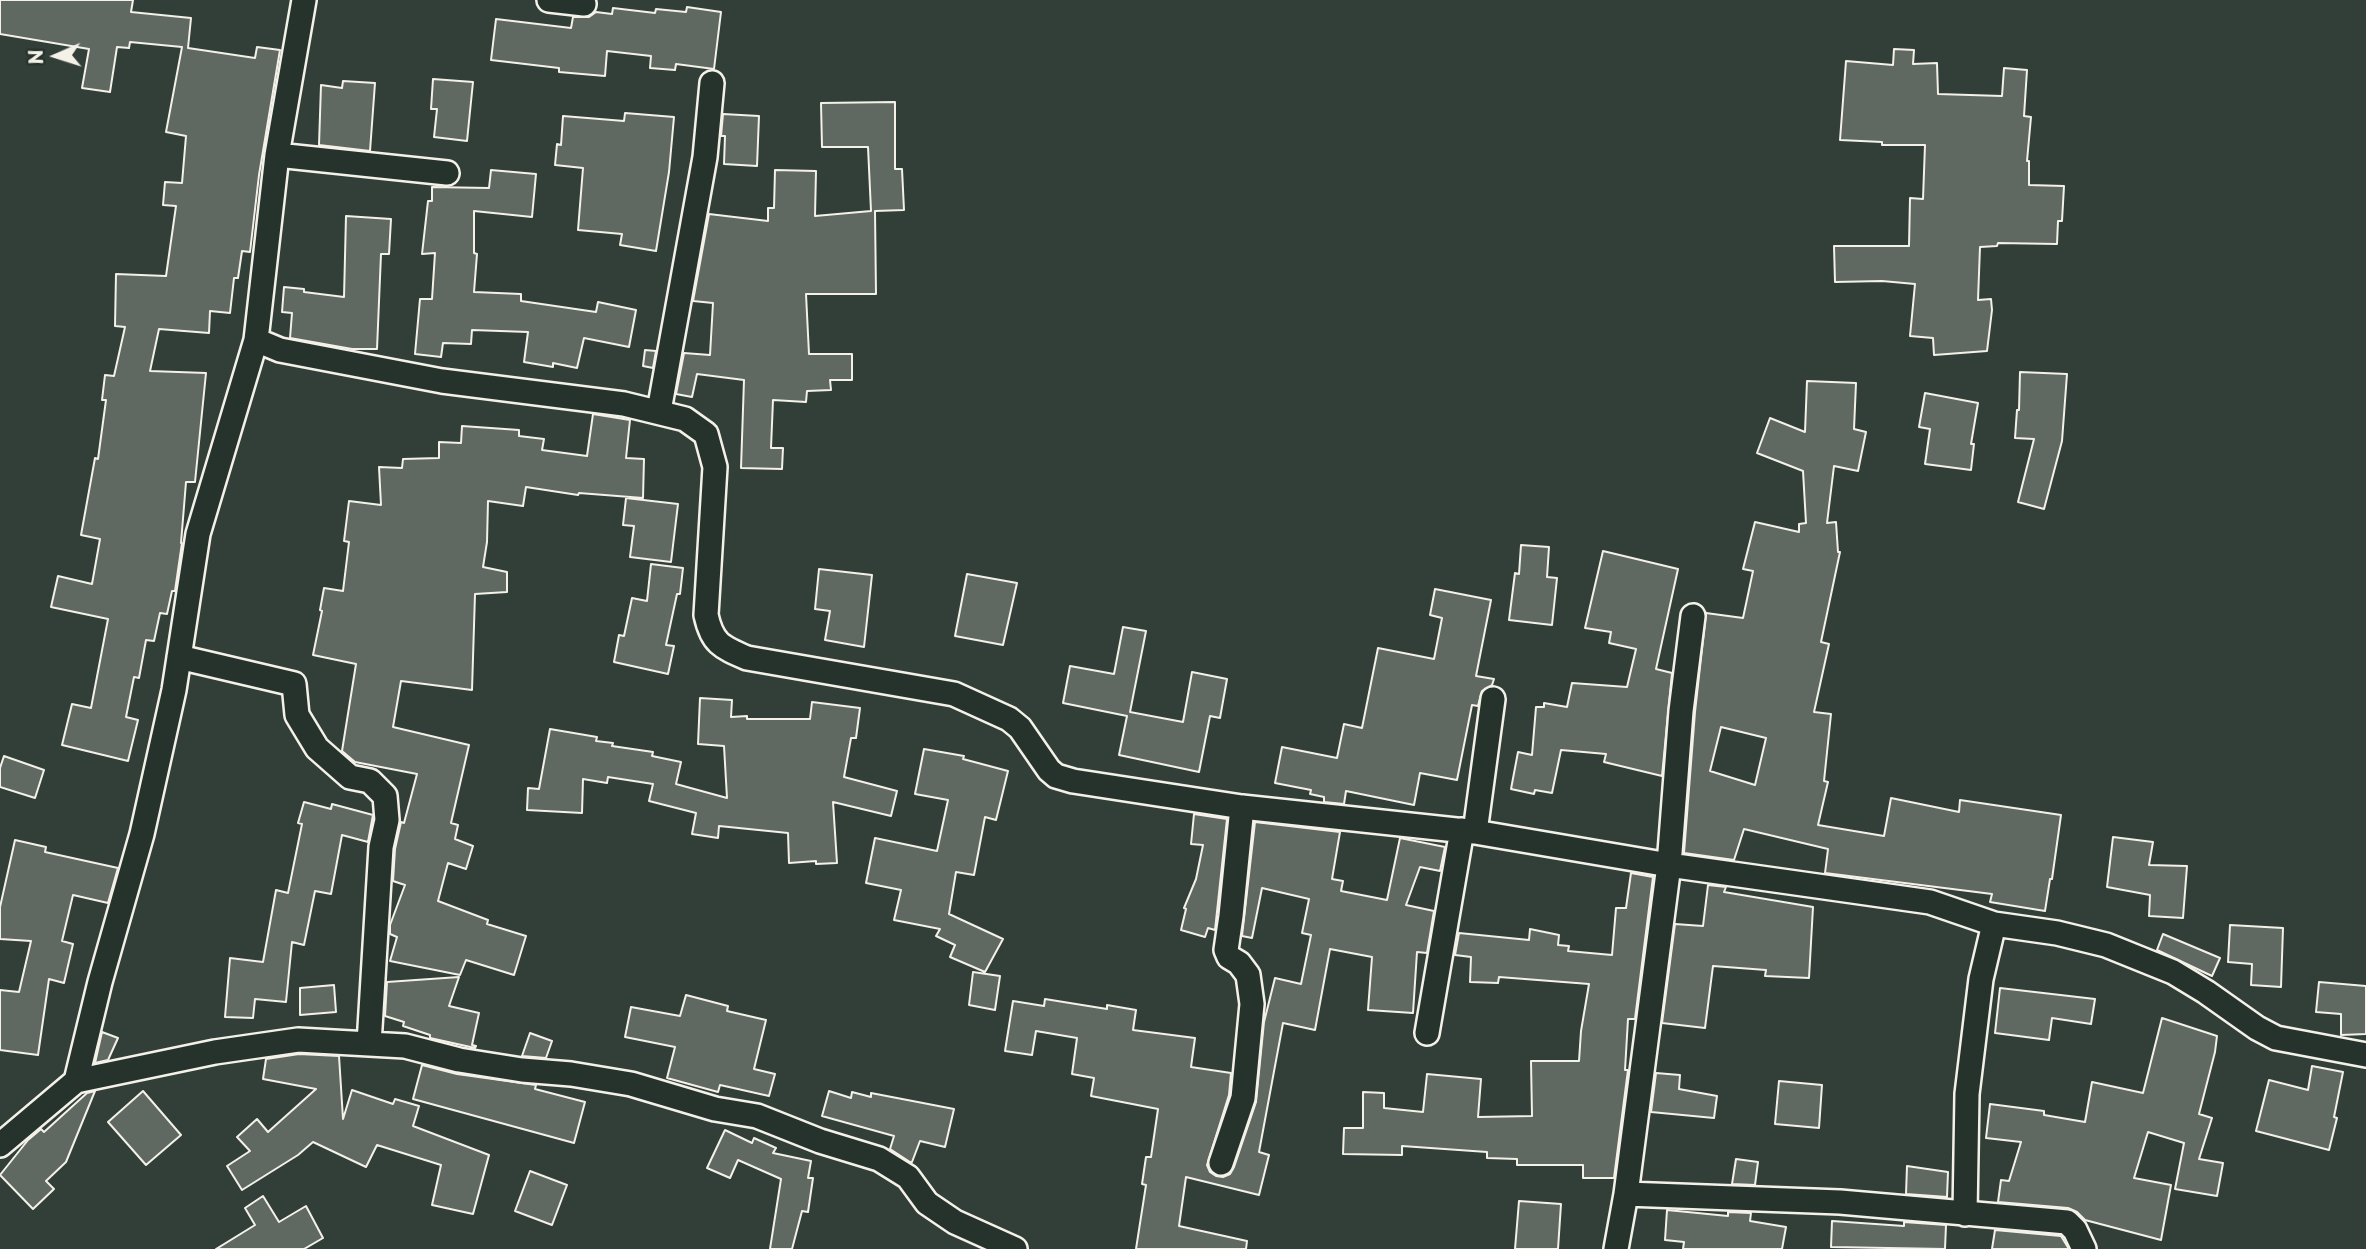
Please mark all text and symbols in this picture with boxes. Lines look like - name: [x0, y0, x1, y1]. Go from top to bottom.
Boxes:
- north arrow: [21, 21, 91, 91]
- text: N: [21, 49, 49, 65]

